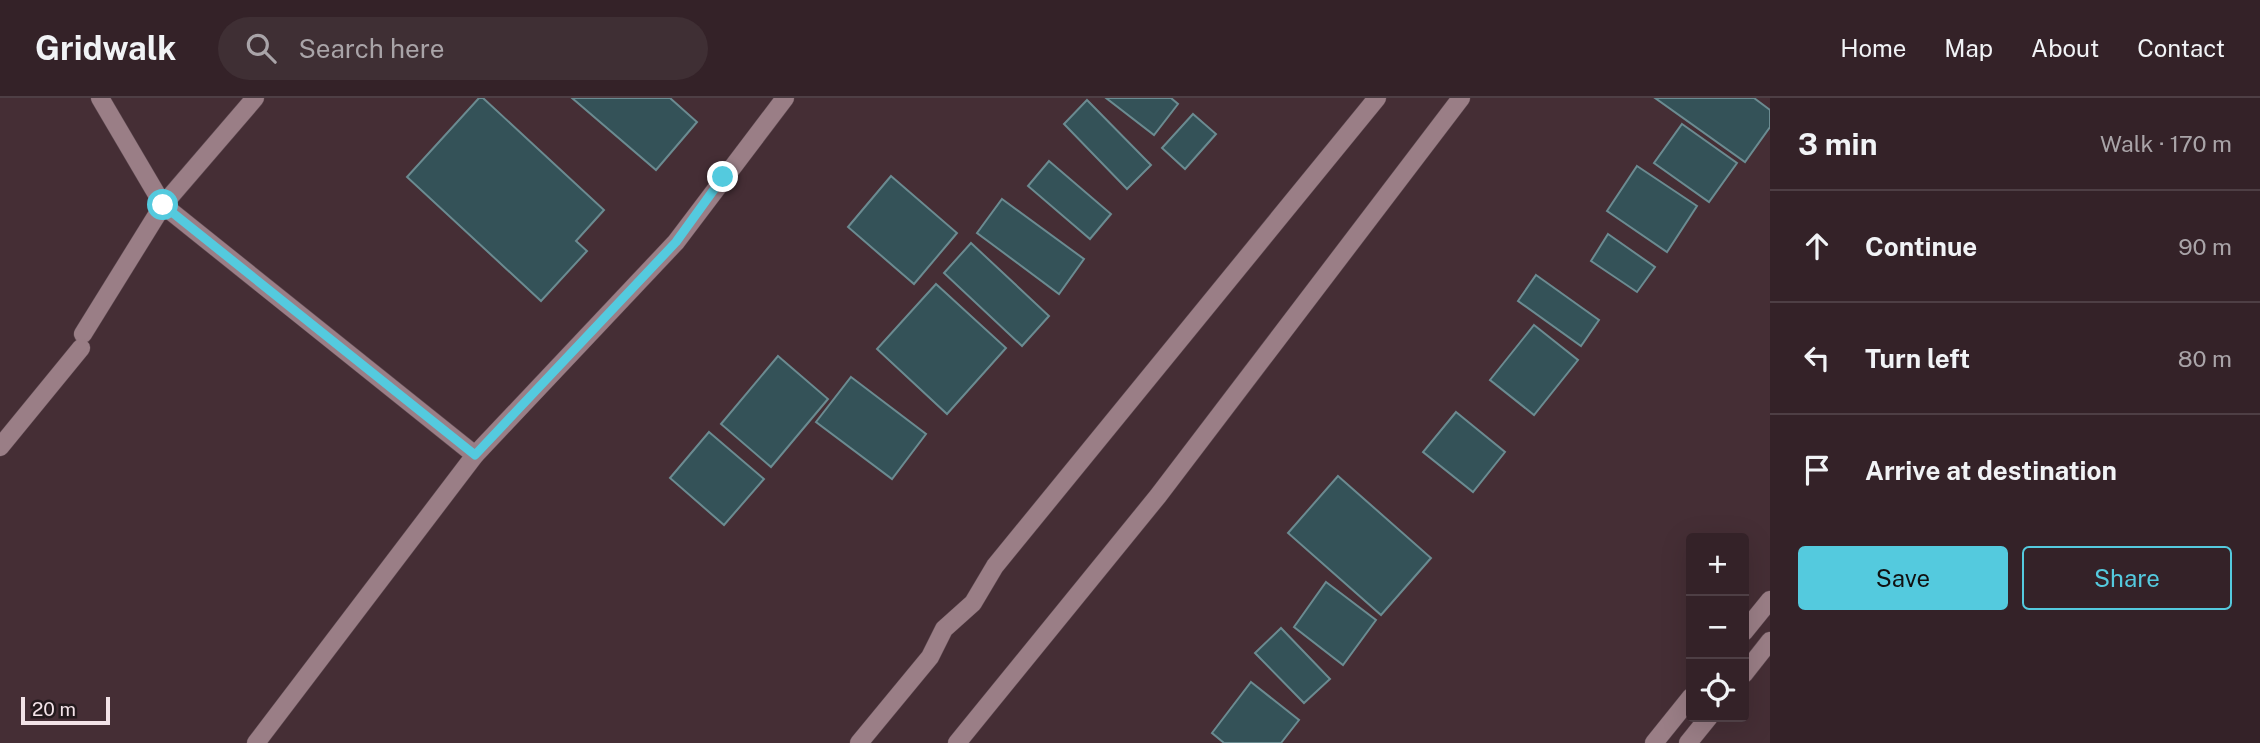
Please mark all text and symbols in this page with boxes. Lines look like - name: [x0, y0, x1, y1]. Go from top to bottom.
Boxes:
- search box: [218, 17, 708, 80]
- text: Gridwalk: [35, 29, 176, 67]
- icon: search: [242, 29, 280, 67]
- text: Search here: [298, 33, 444, 64]
- text: Home: [1840, 34, 1906, 62]
- text: Map: [1944, 34, 1993, 62]
- text: About: [2031, 34, 2099, 62]
- text: Contact: [2137, 34, 2225, 62]
- text: 3 min: [1798, 126, 1877, 162]
- text: Walk · 170 m: [2100, 130, 2232, 157]
- route end: [707, 161, 738, 192]
- route start: [147, 189, 178, 220]
- icon: ahead: [1798, 227, 1836, 265]
- text: Continue: [1865, 231, 1977, 262]
- text: 90 m: [2178, 233, 2232, 260]
- icon: left: [1798, 339, 1836, 377]
- text: Turn left: [1865, 343, 1970, 374]
- text: 80 m: [2178, 345, 2232, 372]
- icon: arrive: [1798, 451, 1836, 489]
- text: Arrive at destination: [1865, 455, 2117, 486]
- map controls: [1686, 533, 1749, 722]
- button: +: [1686, 533, 1749, 596]
- button: Save: [1798, 546, 2008, 610]
- button: Share: [2022, 546, 2232, 610]
- button: −: [1686, 596, 1749, 659]
- button: locate: [1686, 659, 1749, 722]
- scale bar: [21, 694, 110, 726]
- text: 20 m: [32, 698, 76, 720]

